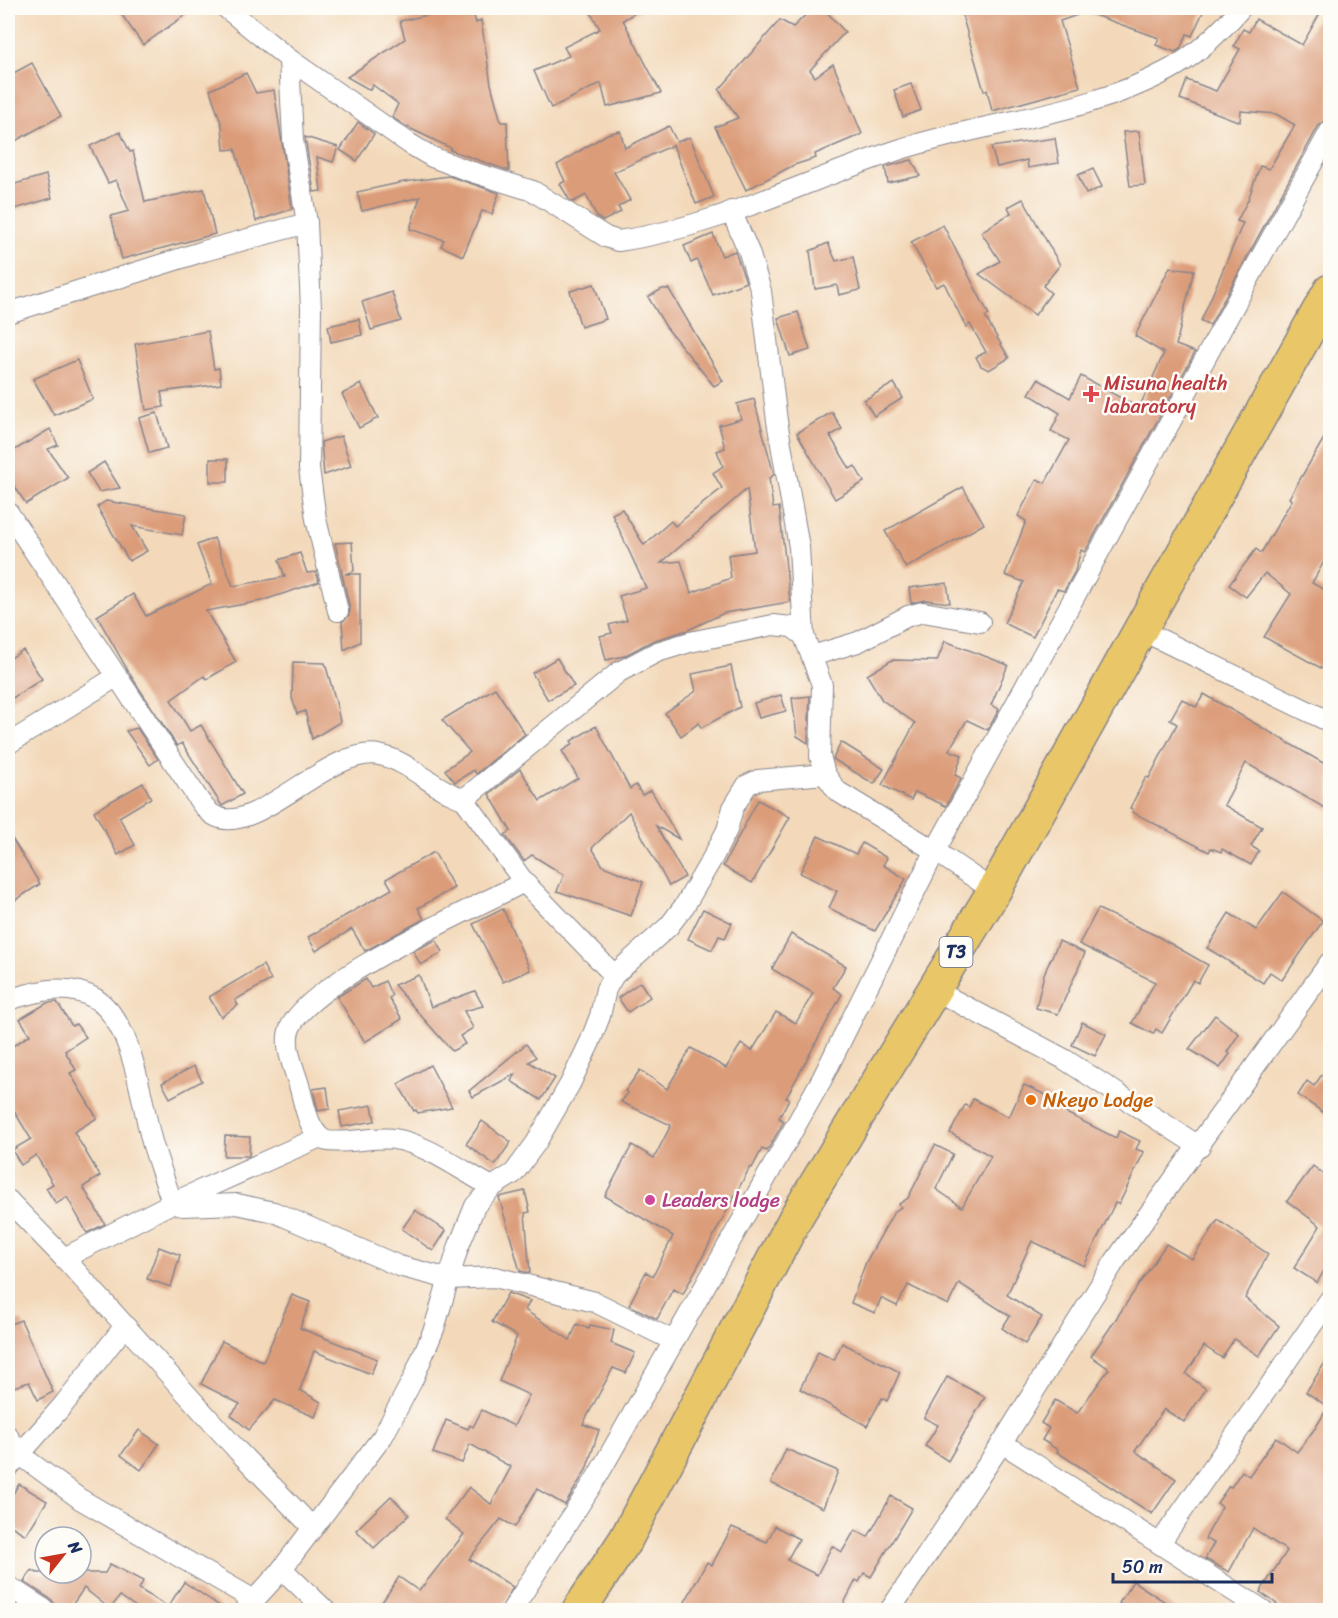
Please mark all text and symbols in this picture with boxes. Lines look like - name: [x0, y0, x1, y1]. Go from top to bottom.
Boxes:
- place label: Misuna health labaratory: [1104, 366, 1228, 424]
- marker: Misuna health labaratory: [1082, 385, 1100, 403]
- road number: T3: [940, 937, 972, 967]
- place label: Nkeyo Lodge: [1043, 1083, 1154, 1118]
- marker: Nkeyo Lodge: [1024, 1093, 1038, 1107]
- place label: Leaders lodge: [662, 1183, 780, 1218]
- marker: Leaders lodge: [643, 1193, 657, 1207]
- north arrow: [33, 1525, 93, 1585]
- text: N: [60, 1534, 91, 1561]
- scale bar: [1113, 1546, 1272, 1584]
- text: 50 m: [1122, 1551, 1163, 1583]

